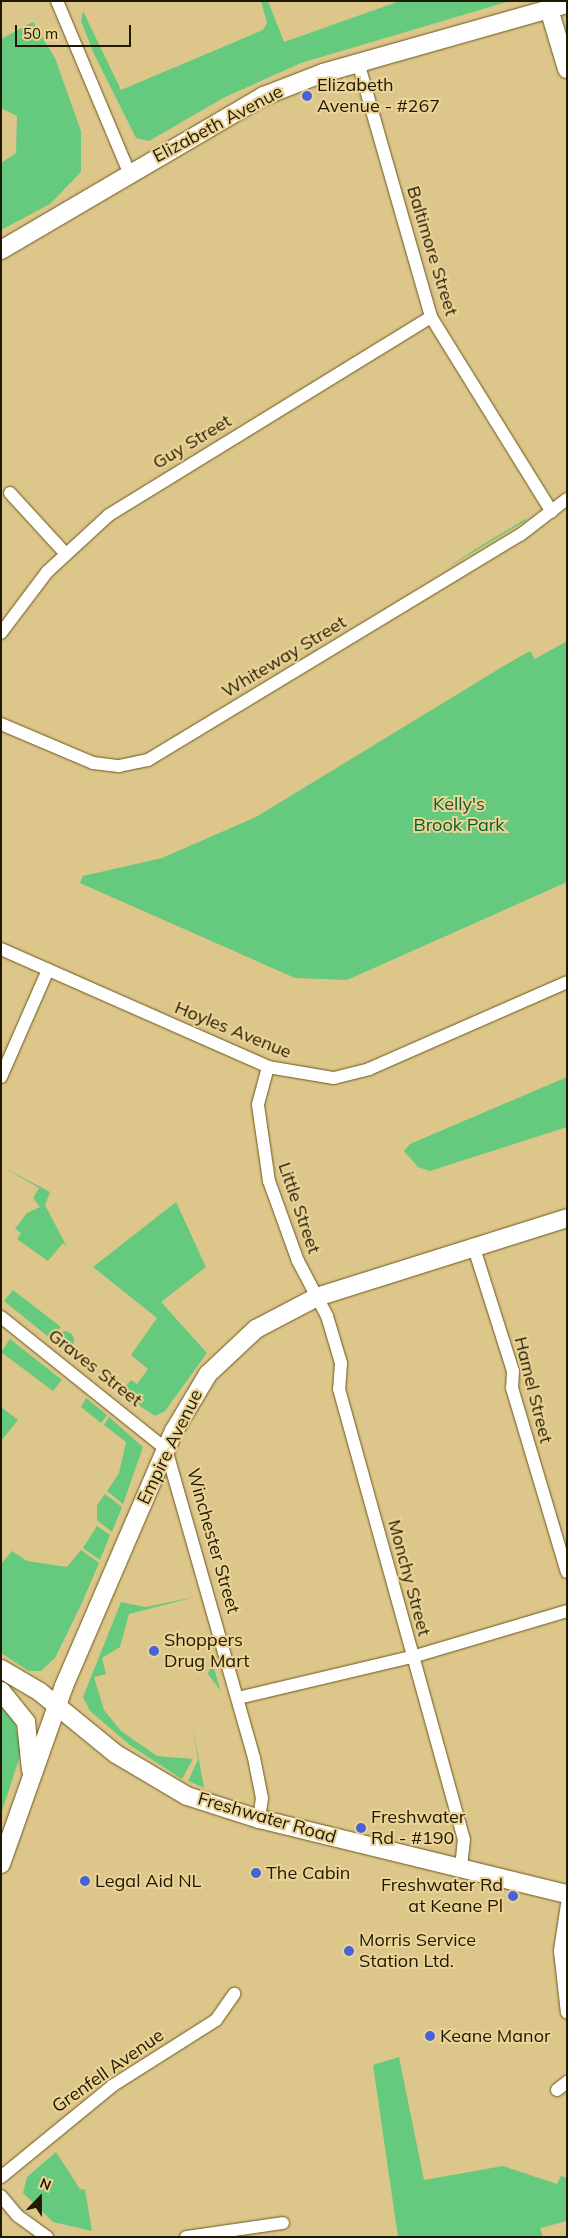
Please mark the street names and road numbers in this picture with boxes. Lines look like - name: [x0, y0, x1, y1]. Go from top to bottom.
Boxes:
- street label: Elizabeth Avenue: [149, 81, 287, 167]
- street label: Baltimore Street: [402, 183, 462, 319]
- street label: Guy Street: [149, 410, 235, 474]
- street label: Whiteway Street: [218, 611, 350, 703]
- street label: Hoyles Avenue: [172, 997, 294, 1063]
- street label: Little Street: [273, 1160, 325, 1256]
- street label: Graves Street: [44, 1325, 146, 1411]
- street label: Hamel Street: [509, 1335, 557, 1445]
- street label: Empire Avenue: [133, 1386, 207, 1508]
- street label: Winchester Street: [182, 1466, 244, 1616]
- street label: Monchy Street: [383, 1517, 435, 1639]
- street label: Freshwater Road: [195, 1788, 339, 1848]
- street label: Grenfell Avenue: [48, 2024, 168, 2118]

